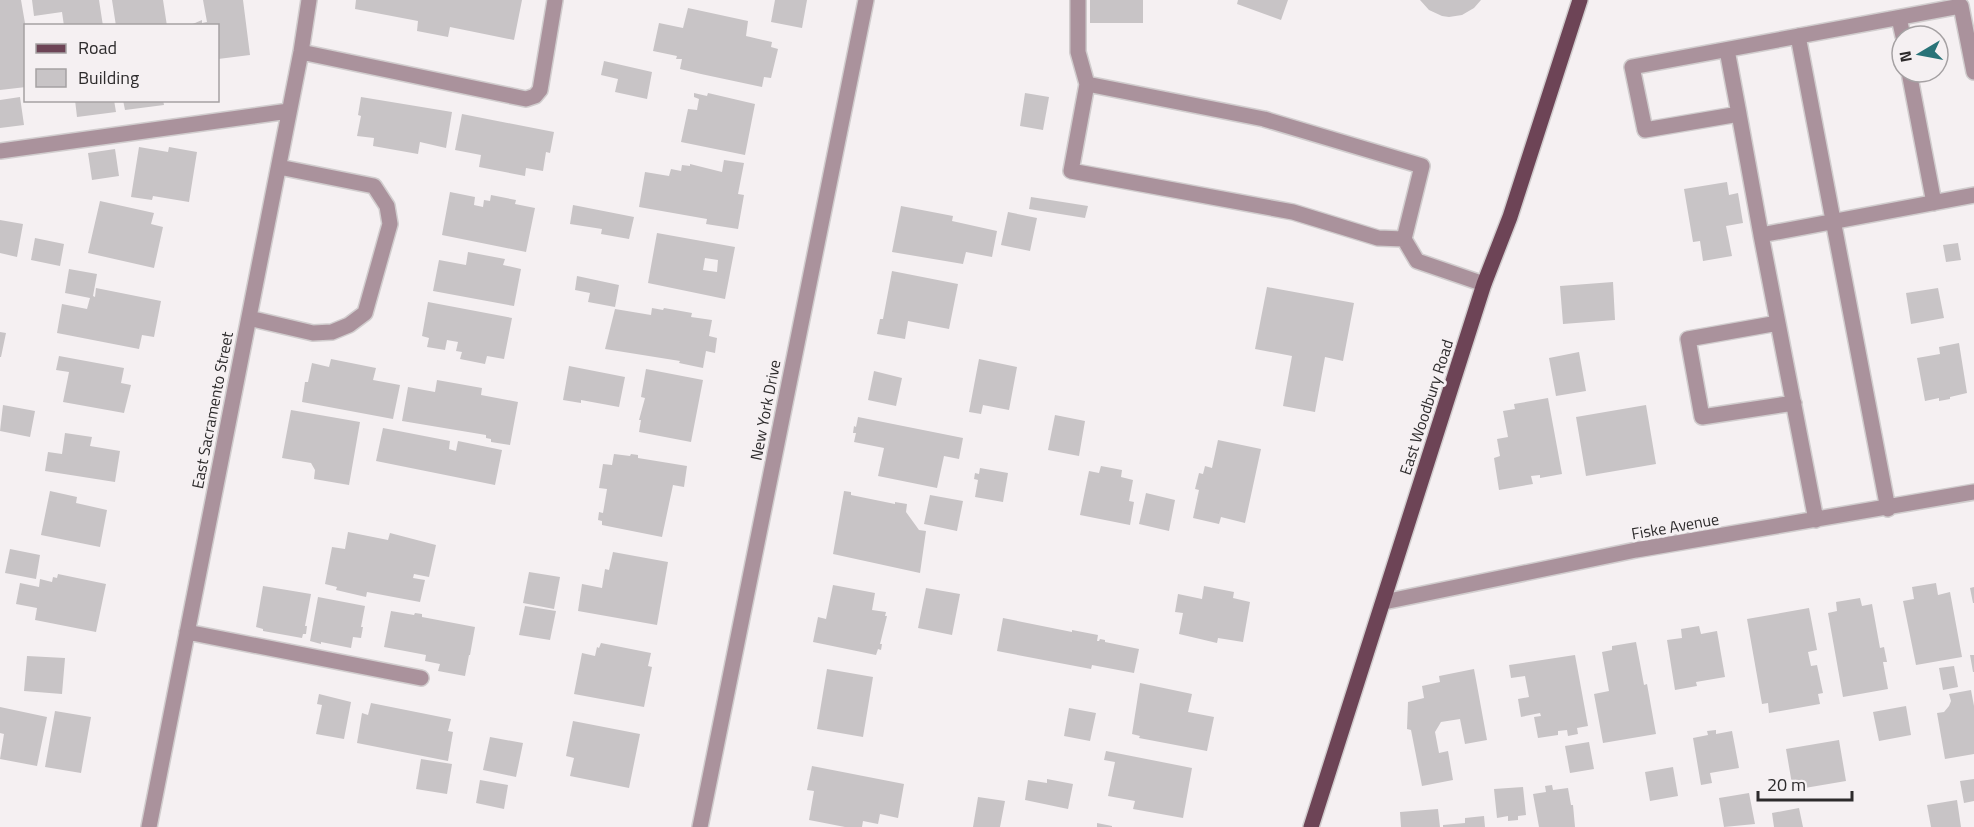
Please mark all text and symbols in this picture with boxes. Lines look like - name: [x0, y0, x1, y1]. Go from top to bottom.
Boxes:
- legend: [24, 24, 219, 102]
- north arrow: [1890, 24, 1950, 84]
- text: Road: [78, 34, 117, 61]
- text: N: [1892, 49, 1918, 64]
- text: Building: [78, 64, 139, 91]
- street label: East Sacramento Street: [185, 329, 239, 491]
- street label: East Woodbury Road: [1393, 336, 1459, 478]
- street label: New York Drive: [743, 358, 787, 462]
- street label: Fiske Avenue: [1629, 507, 1721, 545]
- scale bar: [1758, 764, 1852, 802]
- text: 20 m: [1767, 771, 1806, 798]

